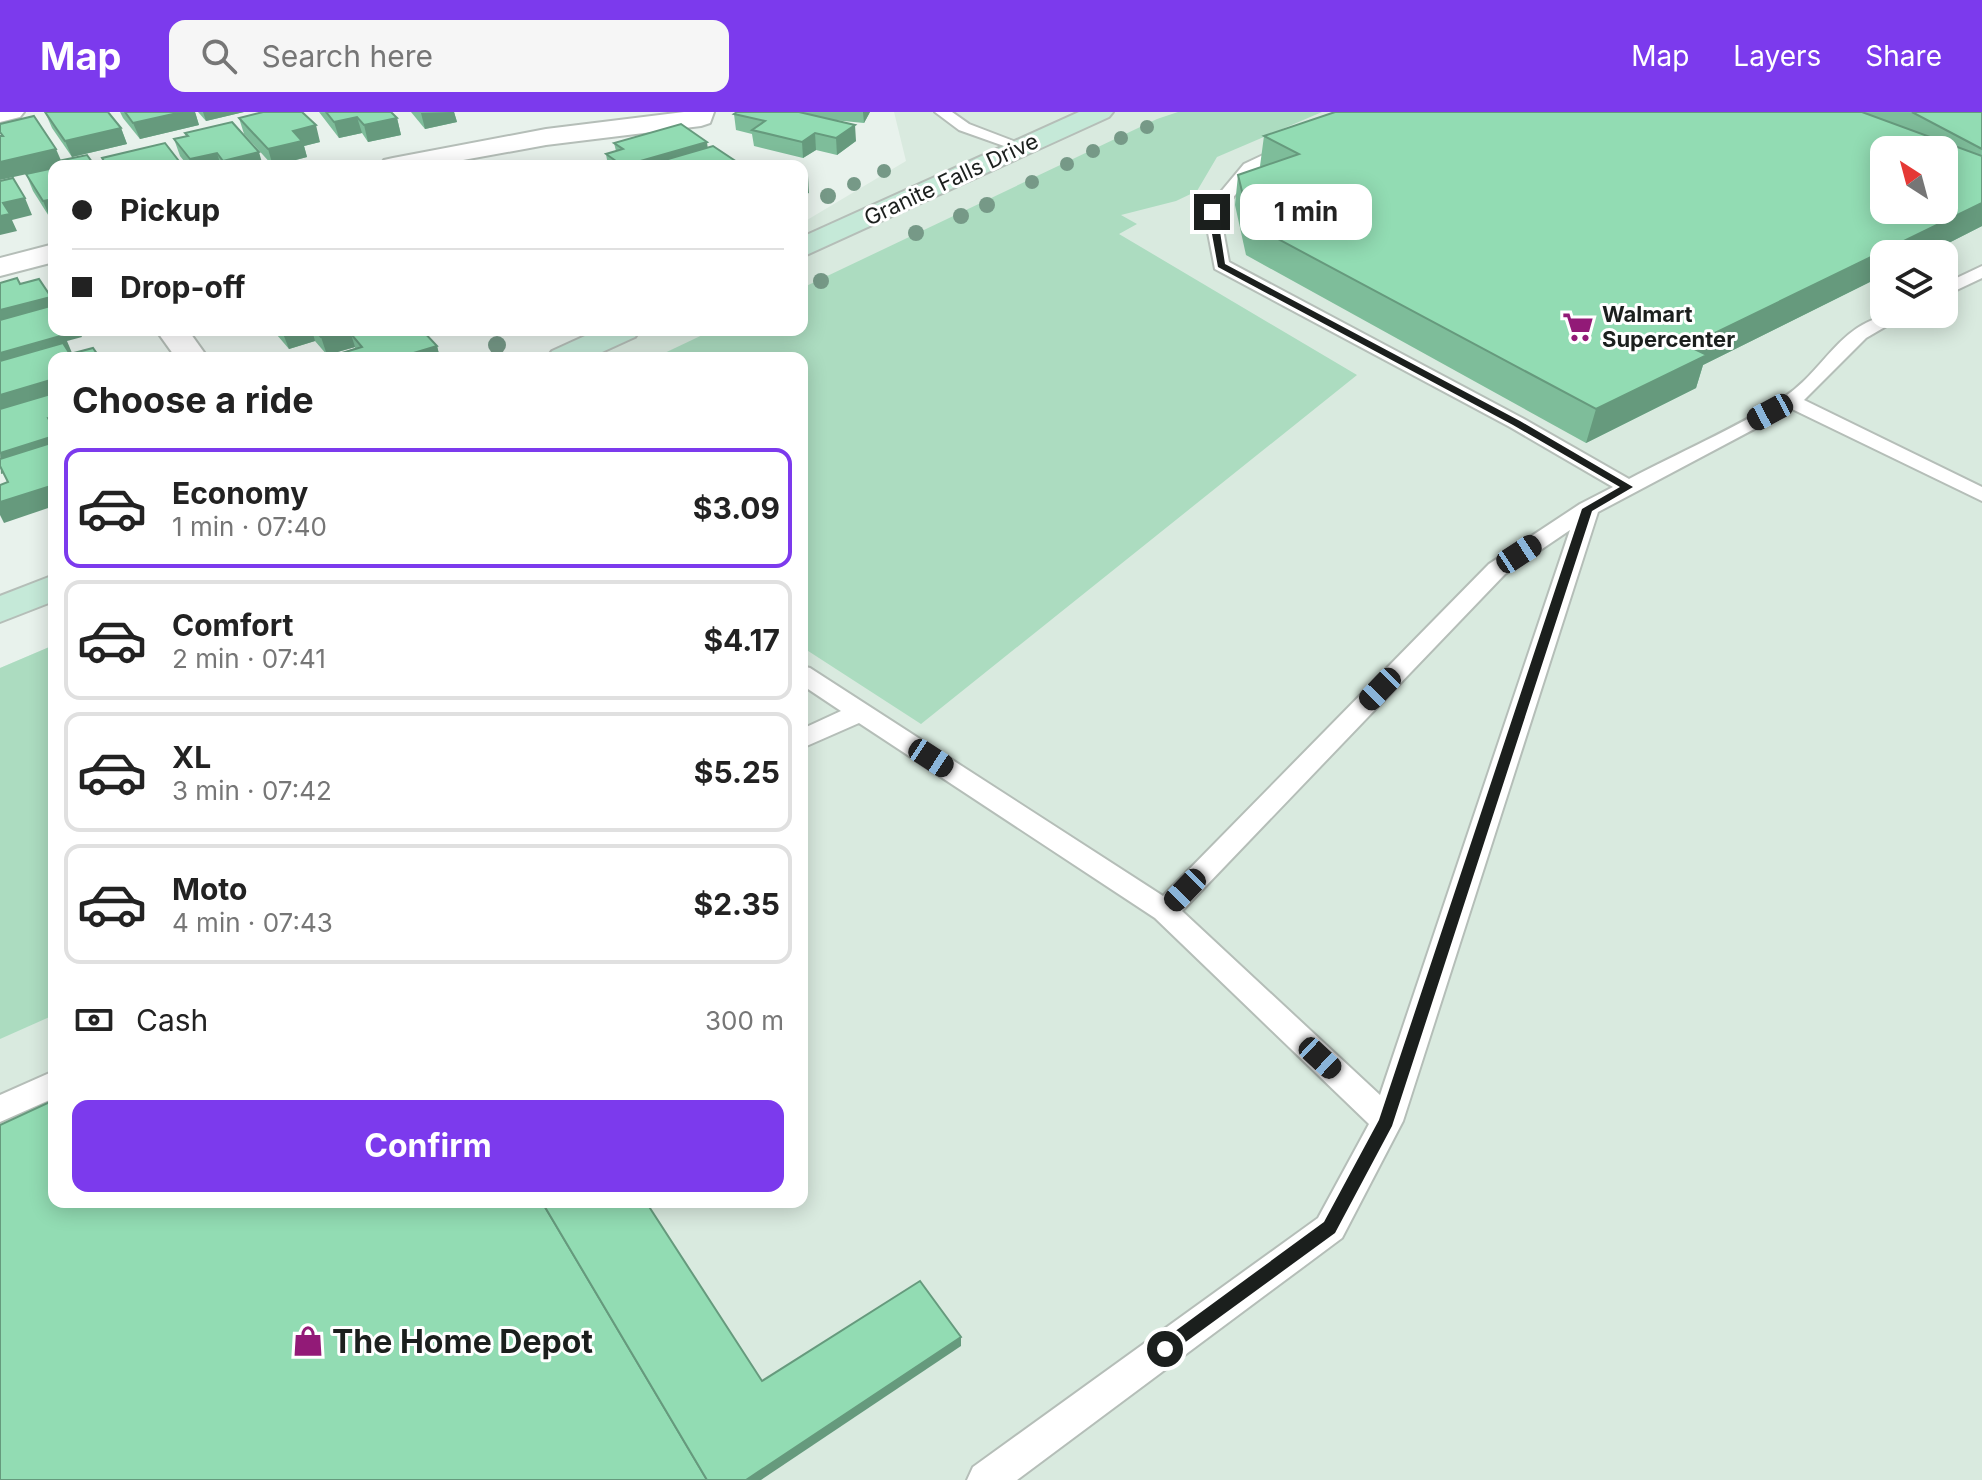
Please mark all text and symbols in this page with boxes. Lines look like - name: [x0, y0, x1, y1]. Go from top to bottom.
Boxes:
- search box: [169, 20, 729, 92]
- text: Map: [40, 33, 121, 79]
- icon: search: [197, 34, 241, 78]
- text: Search here: [261, 38, 433, 74]
- text: Map: [1631, 39, 1689, 73]
- text: Layers: [1733, 39, 1821, 73]
- text: Share: [1865, 39, 1942, 73]
- street label: Granite Falls Drive: [860, 127, 1042, 231]
- north arrow: [1870, 136, 1958, 224]
- map controls: [1870, 136, 1958, 328]
- callout: 1 min: [1240, 184, 1372, 240]
- text: Pickup: [120, 192, 220, 228]
- route end: [1194, 194, 1230, 230]
- text: 1 min: [1274, 196, 1338, 227]
- button: layers: [1870, 240, 1958, 328]
- text: Drop-off: [120, 269, 246, 305]
- place label: Walmart Supercenter: [1602, 301, 1735, 352]
- supermarket icon: Walmart Supercenter: [1561, 310, 1595, 344]
- text: Choose a ride: [72, 378, 314, 422]
- car: [1743, 390, 1797, 434]
- icon: car: [76, 472, 148, 544]
- text: Economy: [172, 475, 308, 511]
- text: $3.09: [693, 490, 780, 526]
- text: 1 min · 07:40: [172, 511, 327, 542]
- car: [1492, 531, 1546, 577]
- icon: car: [76, 604, 148, 676]
- text: Comfort: [172, 607, 293, 643]
- text: $4.17: [703, 622, 780, 658]
- text: 2 min · 07:41: [172, 643, 326, 674]
- car: [1355, 663, 1405, 715]
- car: [904, 735, 958, 781]
- icon: car: [76, 736, 148, 808]
- text: XL: [172, 739, 211, 775]
- text: $5.25: [694, 754, 780, 790]
- text: 3 min · 07:42: [172, 775, 332, 806]
- car: [1160, 864, 1210, 916]
- icon: car: [76, 868, 148, 940]
- text: Moto: [172, 871, 247, 907]
- text: $2.35: [694, 886, 780, 922]
- text: 4 min · 07:43: [172, 907, 333, 938]
- icon: cash: [72, 998, 116, 1042]
- text: Cash: [136, 1002, 208, 1038]
- text: 300 m: [705, 1005, 784, 1036]
- car: [1294, 1033, 1346, 1083]
- button: Confirm: [72, 1100, 784, 1192]
- place label: The Home Depot: [332, 1322, 593, 1361]
- shop icon: The Home Depot: [291, 1324, 325, 1358]
- route start: [1147, 1331, 1183, 1367]

